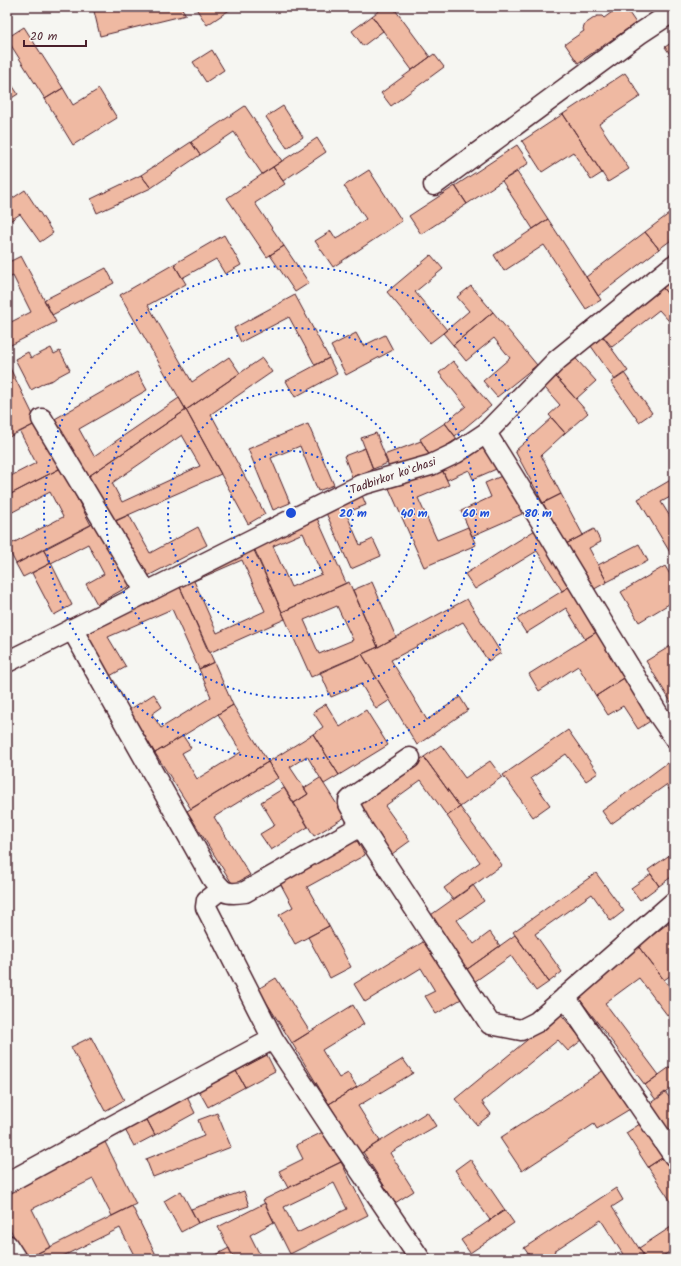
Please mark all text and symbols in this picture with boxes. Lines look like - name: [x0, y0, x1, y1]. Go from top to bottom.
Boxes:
- scale bar: [24, 22, 86, 48]
- text: 20 m: [30, 27, 58, 46]
- street label: Tadbirkor koʻchasi: [347, 452, 440, 500]
- text: 20 m: [339, 504, 367, 523]
- text: 40 m: [400, 504, 428, 523]
- text: 60 m: [462, 504, 490, 523]
- text: 80 m: [524, 504, 552, 523]
- centre of rings: [284, 506, 298, 520]

